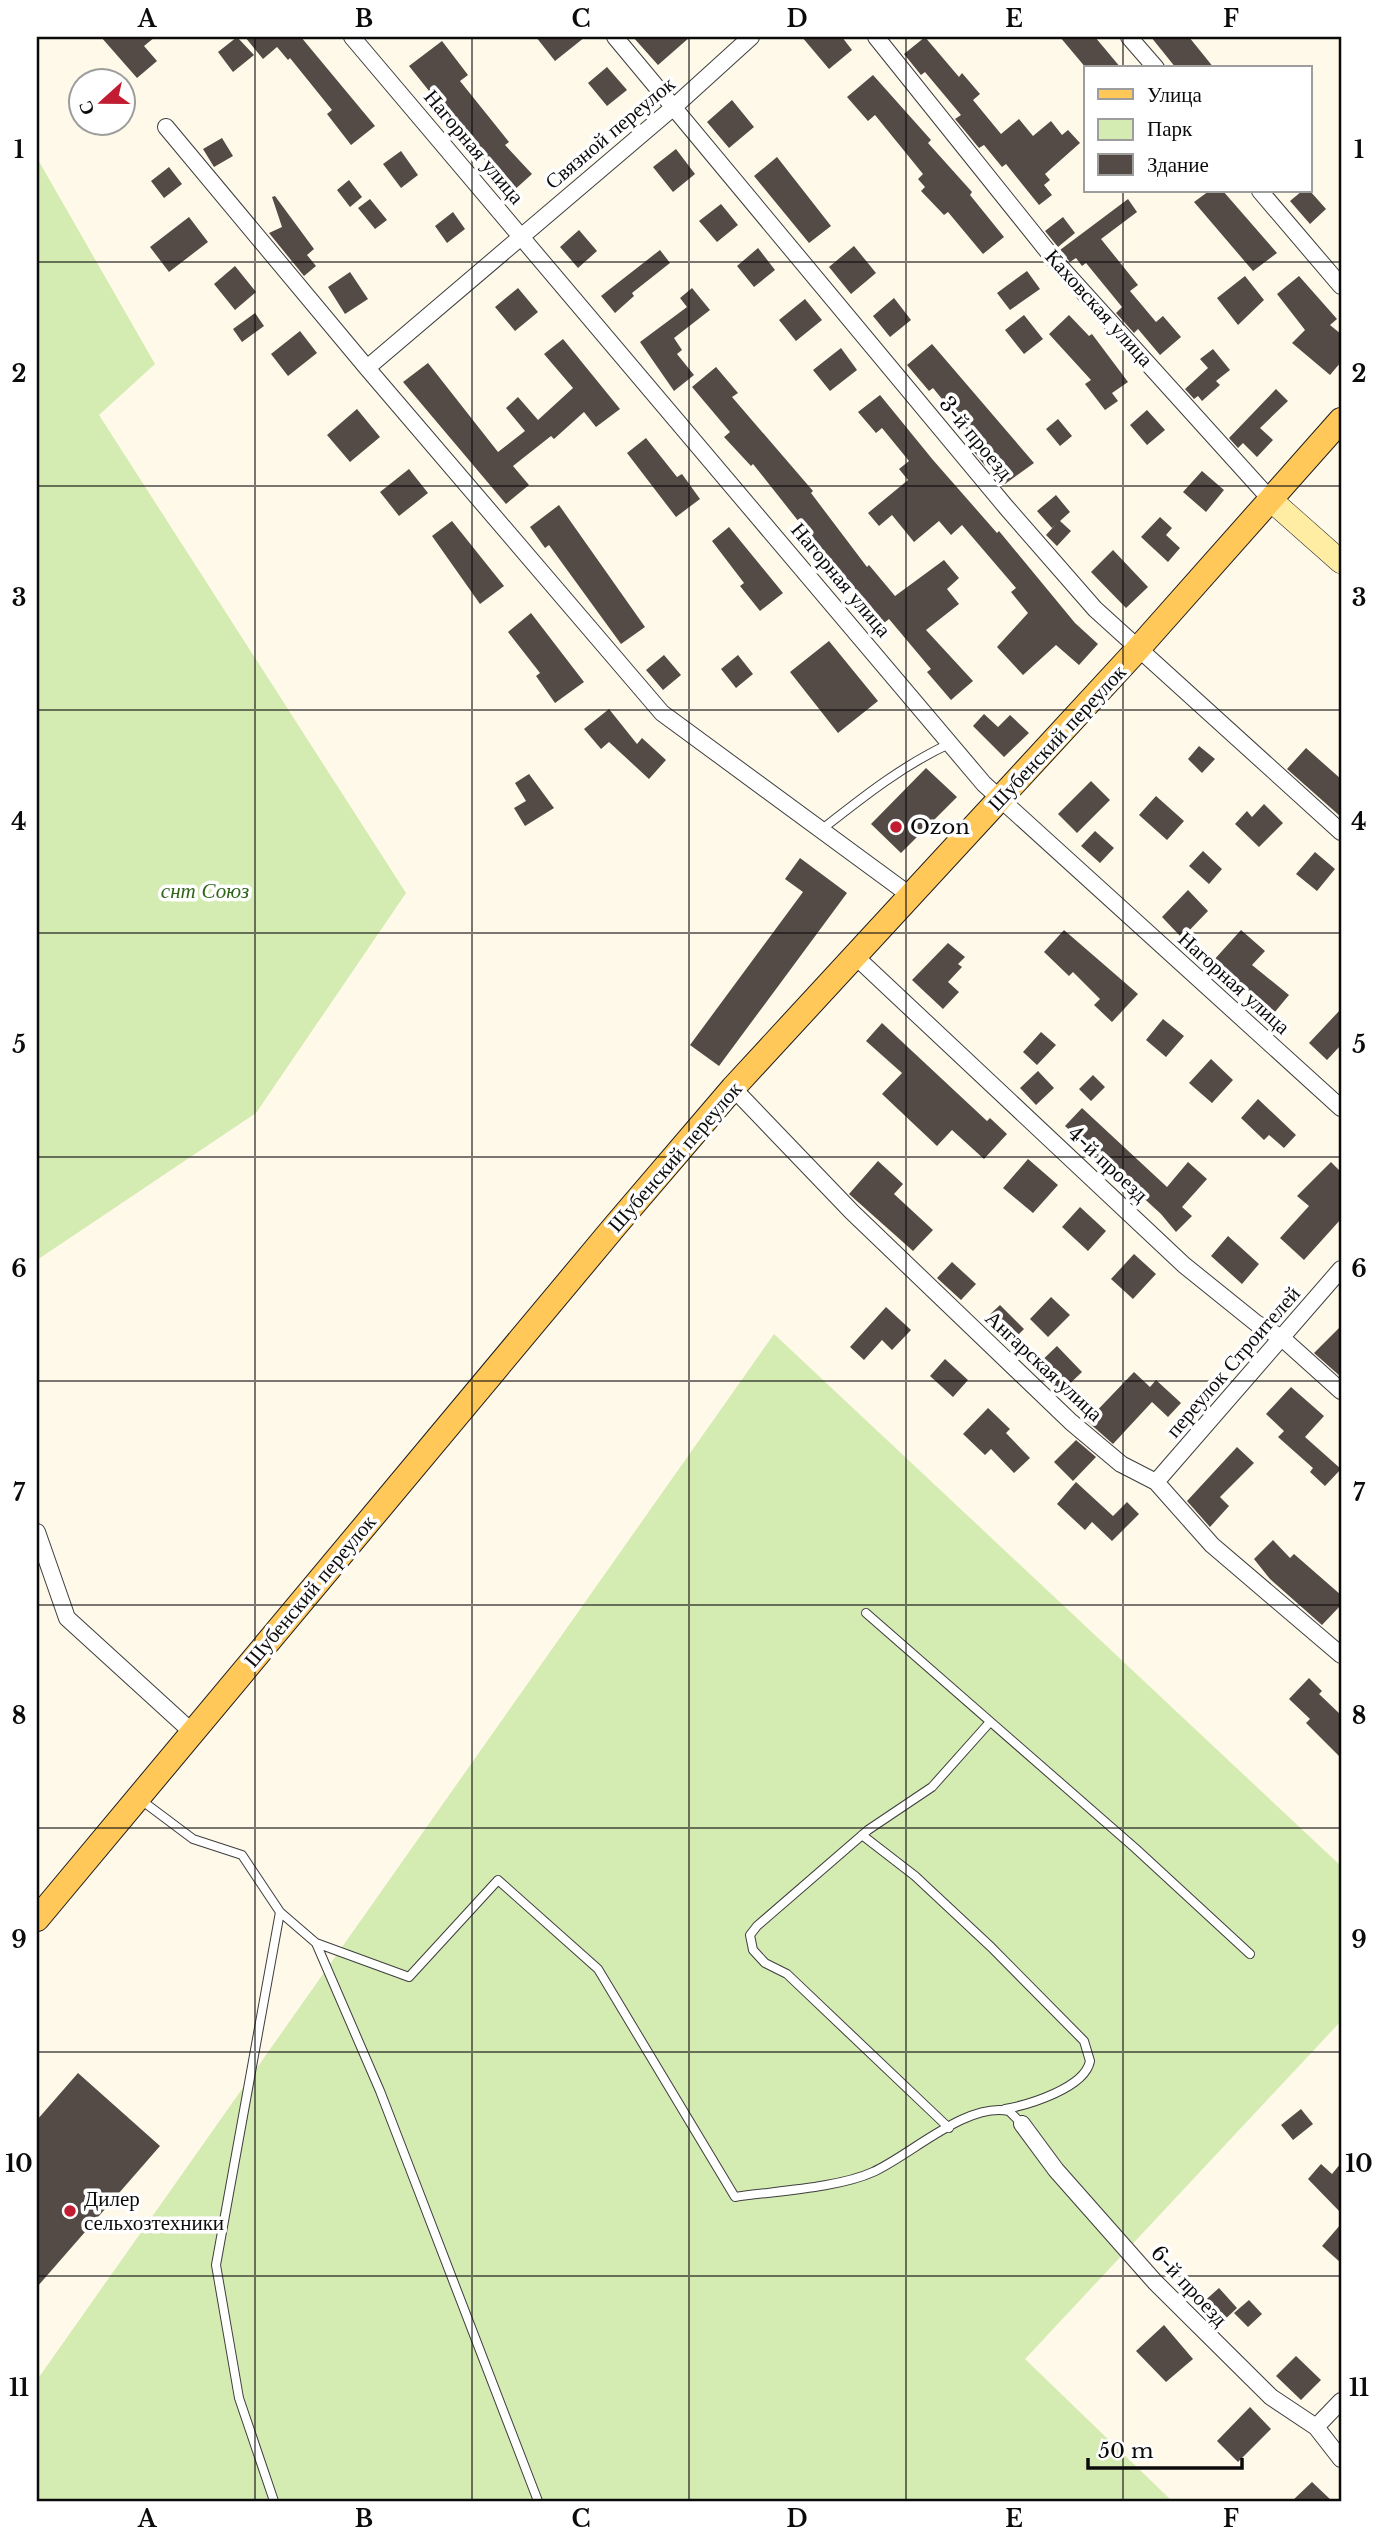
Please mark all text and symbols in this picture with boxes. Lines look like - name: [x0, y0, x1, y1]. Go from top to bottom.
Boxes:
- text: A: [137, 5, 158, 33]
- text: B: [355, 5, 373, 33]
- text: C: [572, 5, 590, 33]
- text: D: [786, 5, 808, 33]
- text: E: [1005, 5, 1023, 33]
- text: F: [1223, 5, 1239, 33]
- north arrow: [66, 66, 136, 136]
- legend: [1084, 66, 1312, 192]
- street label: Связной переулок: [540, 71, 681, 195]
- text: Улица: [1147, 82, 1202, 108]
- street label: Нагорная улица: [419, 84, 530, 210]
- text: С: [73, 97, 100, 118]
- text: Парк: [1147, 116, 1193, 142]
- text: 1: [14, 136, 24, 164]
- text: 1: [1354, 136, 1364, 164]
- text: Здание: [1147, 152, 1209, 178]
- street label: Каховская улица: [1039, 244, 1159, 373]
- text: 2: [12, 360, 26, 388]
- text: 2: [1352, 360, 1366, 388]
- street label: 3-й проезд: [934, 391, 1018, 485]
- street label: Нагорная улица: [786, 517, 897, 643]
- text: 3: [12, 584, 26, 612]
- text: 3: [1352, 584, 1366, 612]
- street label: Шубенский переулок: [982, 659, 1132, 817]
- text: 4: [11, 808, 27, 836]
- text: 4: [1351, 808, 1367, 836]
- place label: Ozon: [910, 814, 970, 840]
- marker: Ozon: [888, 819, 904, 835]
- park label: снт Союз: [161, 878, 249, 904]
- street label: Нагорная улица: [1173, 926, 1296, 1041]
- text: 5: [12, 1031, 26, 1059]
- text: 5: [1352, 1031, 1366, 1059]
- street label: Шубенский переулок: [603, 1076, 748, 1238]
- street label: 4-й проезд: [1063, 1120, 1154, 1208]
- text: 6: [11, 1255, 27, 1283]
- text: 6: [1351, 1255, 1367, 1283]
- street label: переулок Строителей: [1160, 1281, 1306, 1443]
- street label: Ангарская улица: [980, 1305, 1109, 1427]
- text: 7: [13, 1479, 26, 1507]
- text: 7: [1353, 1479, 1366, 1507]
- street label: Шубенский переулок: [239, 1509, 382, 1673]
- text: 8: [12, 1702, 26, 1730]
- text: 8: [1352, 1702, 1366, 1730]
- text: 9: [11, 1926, 27, 1954]
- text: 9: [1351, 1926, 1367, 1954]
- text: 10: [5, 2150, 33, 2178]
- text: 10: [1345, 2150, 1373, 2178]
- place label: Дилер сельхозтехники: [84, 2186, 224, 2236]
- marker: Дилер сельхозтехники: [62, 2203, 78, 2219]
- street label: 6-й проезд: [1145, 2240, 1233, 2332]
- text: 11: [9, 2374, 29, 2402]
- text: 11: [1349, 2374, 1369, 2402]
- scale bar: [1088, 2426, 1242, 2470]
- text: 50 m: [1098, 2438, 1154, 2464]
- text: A: [137, 2505, 158, 2533]
- text: B: [355, 2505, 373, 2533]
- text: C: [572, 2505, 590, 2533]
- text: D: [786, 2505, 808, 2533]
- text: E: [1005, 2505, 1023, 2533]
- text: F: [1223, 2505, 1239, 2533]

